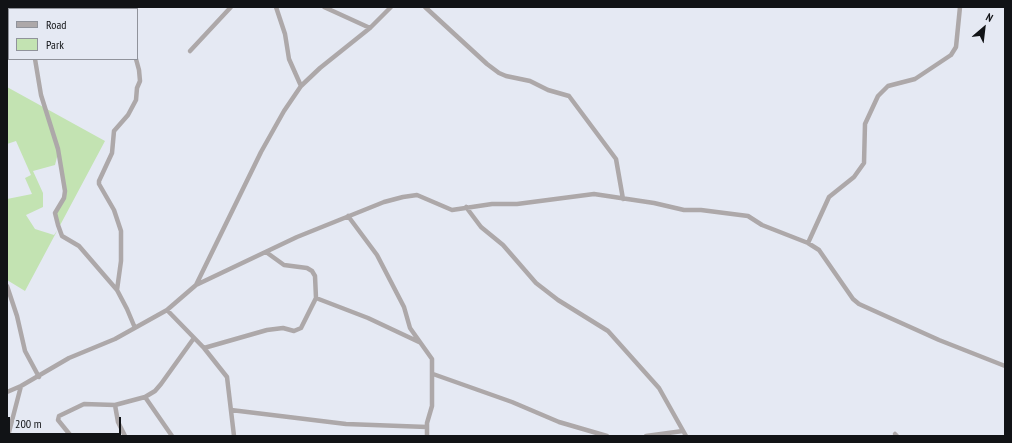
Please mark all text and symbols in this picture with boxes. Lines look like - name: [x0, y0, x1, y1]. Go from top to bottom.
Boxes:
- legend: [8, 8, 138, 60]
- north arrow: [964, 8, 1004, 48]
- text: N: [984, 10, 996, 25]
- text: Road: [46, 17, 66, 32]
- text: Park: [46, 37, 64, 52]
- scale bar: [10, 409, 123, 435]
- text: 200 m: [15, 416, 42, 431]

